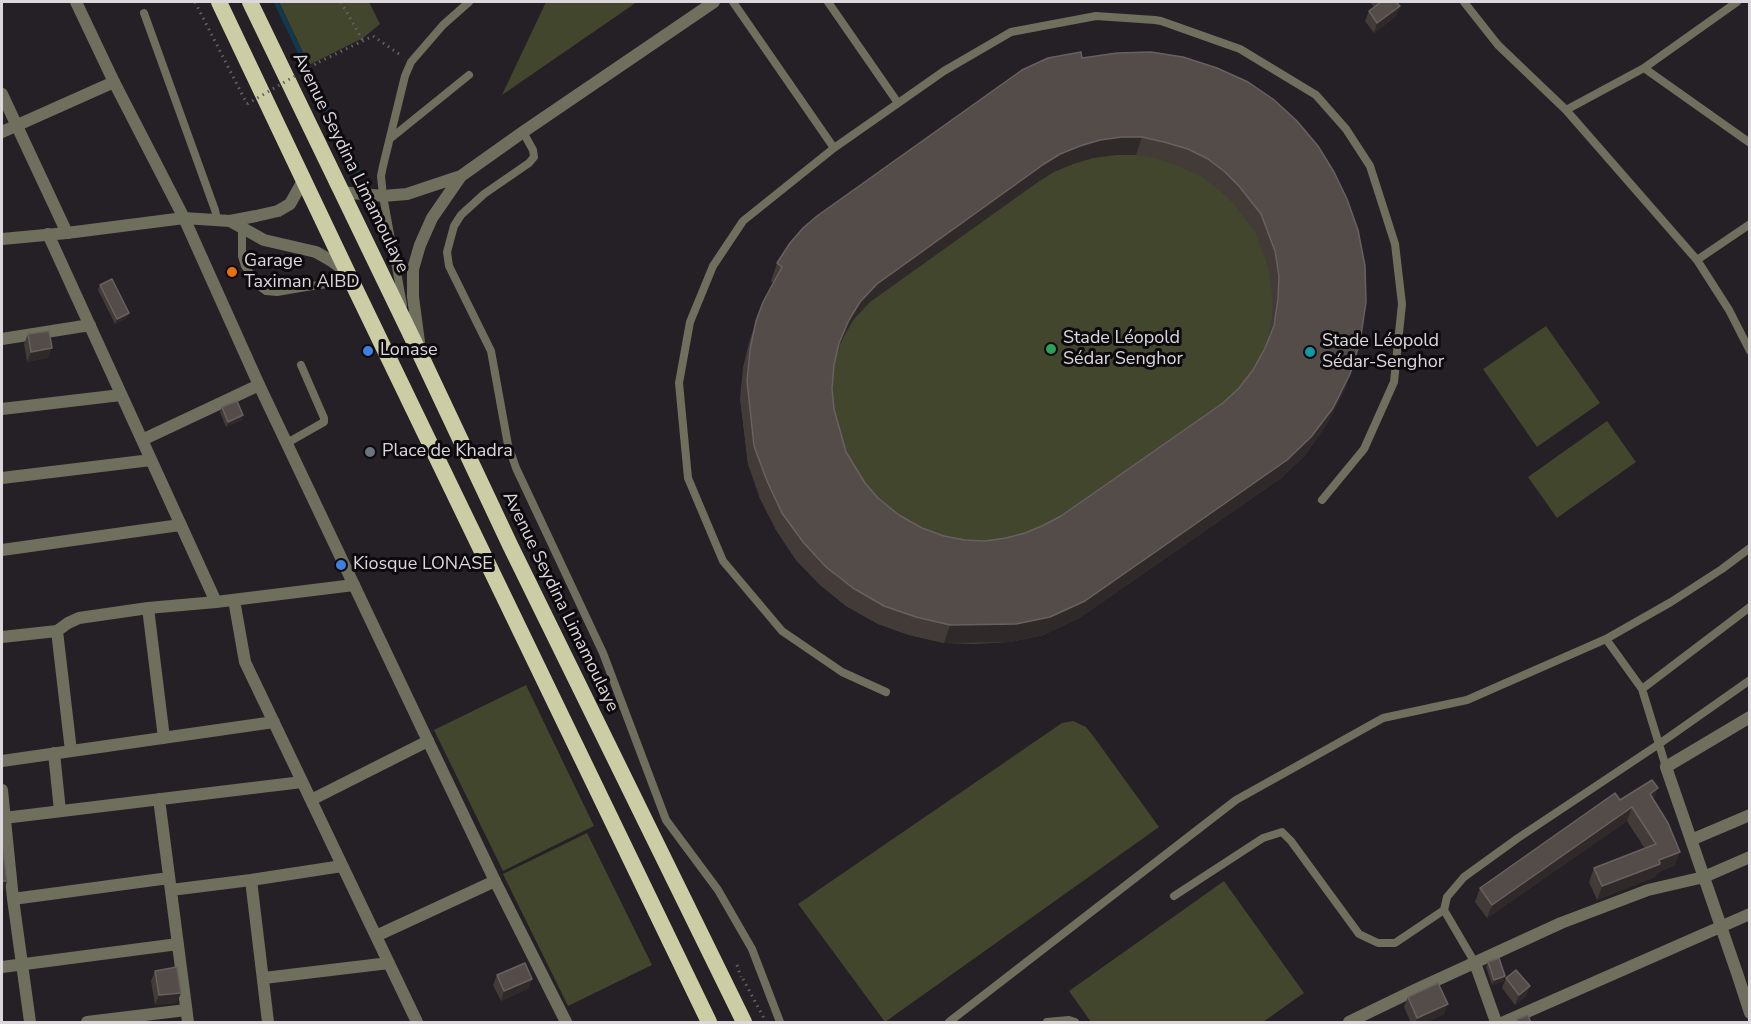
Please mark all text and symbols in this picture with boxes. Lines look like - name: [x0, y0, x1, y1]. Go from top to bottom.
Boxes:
- street label: Avenue Seydina Limamoulaye: [287, 49, 413, 277]
- place label: Garage Taximan AIBD: [244, 251, 360, 294]
- marker: Garage Taximan AIBD: [225, 265, 239, 279]
- place label: Stade Léopold Sédar Senghor: [1063, 328, 1183, 370]
- place label: Stade Léopold Sédar-Senghor: [1322, 331, 1444, 374]
- place label: Lonase: [380, 340, 438, 362]
- marker: Stade Léopold Sédar Senghor: [1044, 342, 1058, 356]
- marker: Lonase: [361, 344, 375, 358]
- marker: Stade Léopold Sédar-Senghor: [1303, 345, 1317, 359]
- place label: Place de Khadra: [382, 441, 513, 463]
- marker: Place de Khadra: [363, 445, 377, 459]
- street label: Avenue Seydina Limamoulaye: [497, 488, 623, 716]
- place label: Kiosque LONASE: [353, 554, 493, 576]
- marker: Kiosque LONASE: [334, 558, 348, 572]

